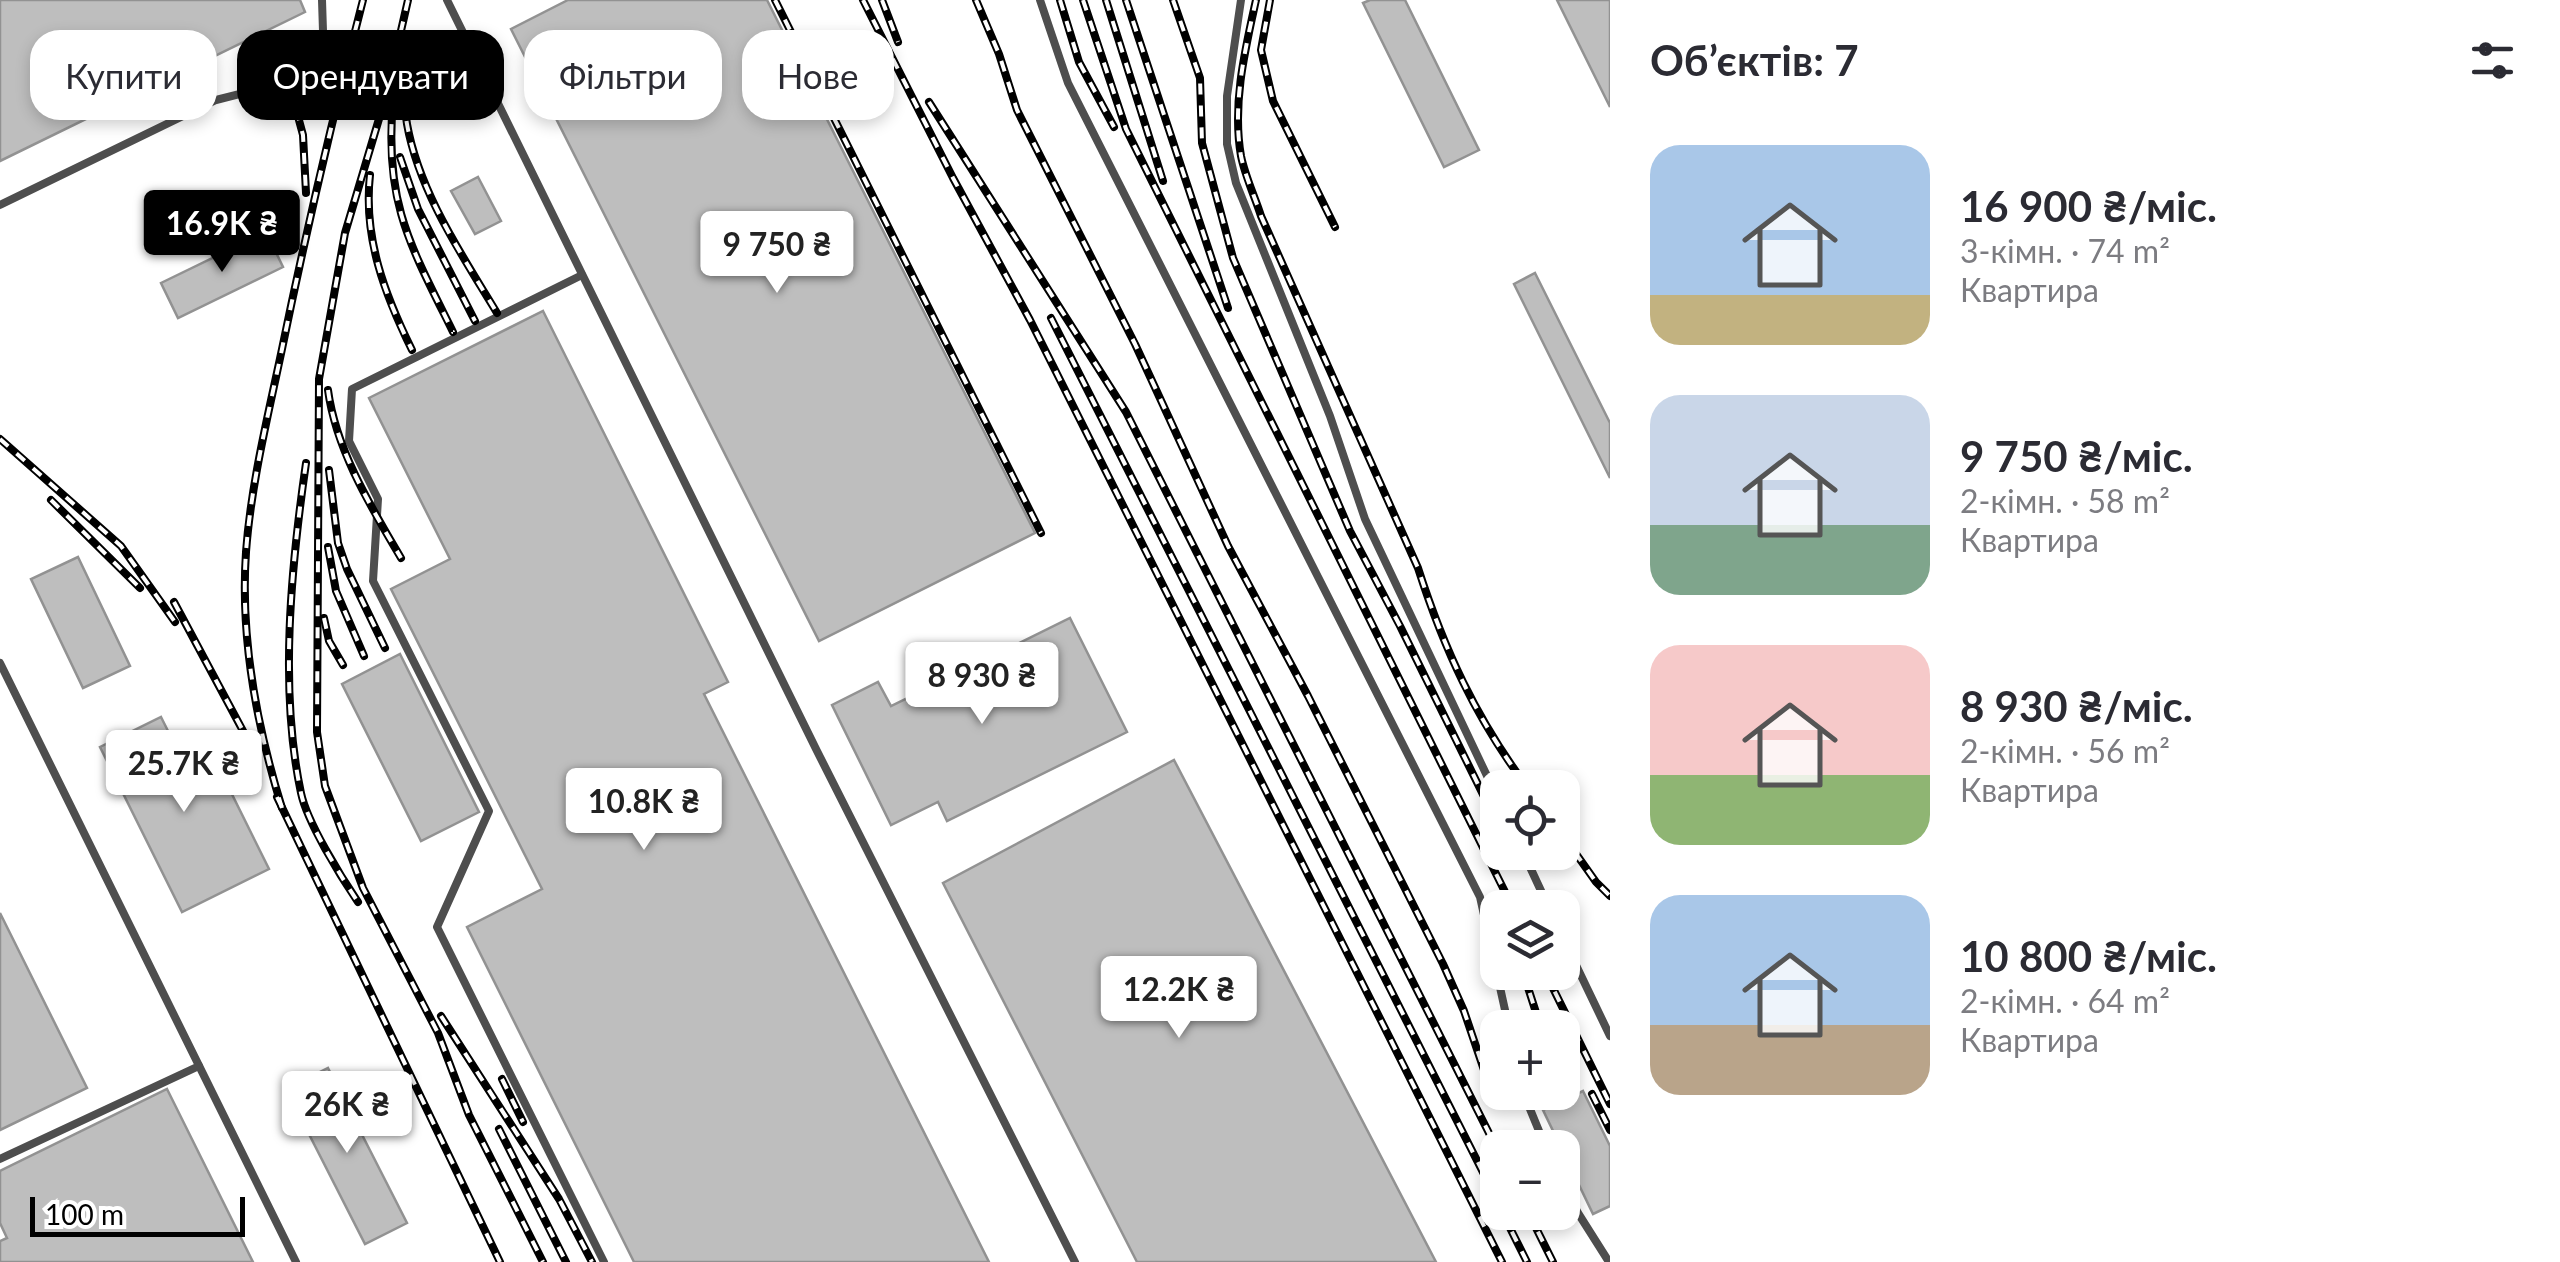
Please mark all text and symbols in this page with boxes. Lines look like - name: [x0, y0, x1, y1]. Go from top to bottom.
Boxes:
- chip: Купити: [30, 30, 217, 120]
- chip: Орендувати: [237, 30, 504, 120]
- chip: Фільтри: [524, 30, 722, 120]
- chip: Нове: [742, 30, 894, 120]
- icon: filters: [2465, 33, 2520, 88]
- text: Об’єктів: 7: [1650, 35, 1859, 85]
- text: 16 900 ₴/міс.: [1960, 181, 2217, 231]
- icon: home: [1730, 185, 1850, 305]
- pin: 16.9K ₴: [130, 190, 314, 275]
- text: 16.9K ₴: [166, 203, 278, 242]
- pin: 9 750 ₴: [685, 211, 869, 296]
- text: 9 750 ₴: [722, 224, 832, 263]
- text: 3-кімн. · 74 m²: [1960, 231, 2170, 270]
- text: Квартира: [1960, 270, 2099, 309]
- text: 9 750 ₴/міс.: [1960, 431, 2193, 481]
- icon: home: [1730, 435, 1850, 555]
- text: 2-кімн. · 58 m²: [1960, 481, 2170, 520]
- text: Квартира: [1960, 520, 2099, 559]
- pin: 8 930 ₴: [890, 642, 1074, 727]
- text: 8 930 ₴: [927, 655, 1037, 694]
- text: 8 930 ₴/міс.: [1960, 681, 2193, 731]
- icon: home: [1730, 685, 1850, 805]
- pin: 25.7K ₴: [92, 730, 276, 815]
- text: 2-кімн. · 56 m²: [1960, 731, 2170, 770]
- text: 25.7K ₴: [128, 743, 240, 782]
- pin: 10.8K ₴: [552, 768, 736, 853]
- map controls: [1480, 770, 1580, 1230]
- button: locate: [1480, 770, 1580, 870]
- text: Квартира: [1960, 770, 2099, 809]
- text: 10.8K ₴: [588, 781, 700, 820]
- button: layers: [1480, 890, 1580, 990]
- text: 10 800 ₴/міс.: [1960, 931, 2217, 981]
- icon: home: [1730, 935, 1850, 1055]
- pin: 12.2K ₴: [1087, 956, 1271, 1041]
- text: 12.2K ₴: [1123, 969, 1235, 1008]
- text: 2-кімн. · 64 m²: [1960, 981, 2170, 1020]
- button: +: [1480, 1010, 1580, 1110]
- text: Квартира: [1960, 1020, 2099, 1059]
- pin: 26K ₴: [277, 1071, 417, 1156]
- text: 26K ₴: [304, 1084, 390, 1123]
- button: −: [1480, 1130, 1580, 1230]
- scale bar: [30, 1192, 245, 1236]
- text: 100 m: [45, 1197, 124, 1231]

